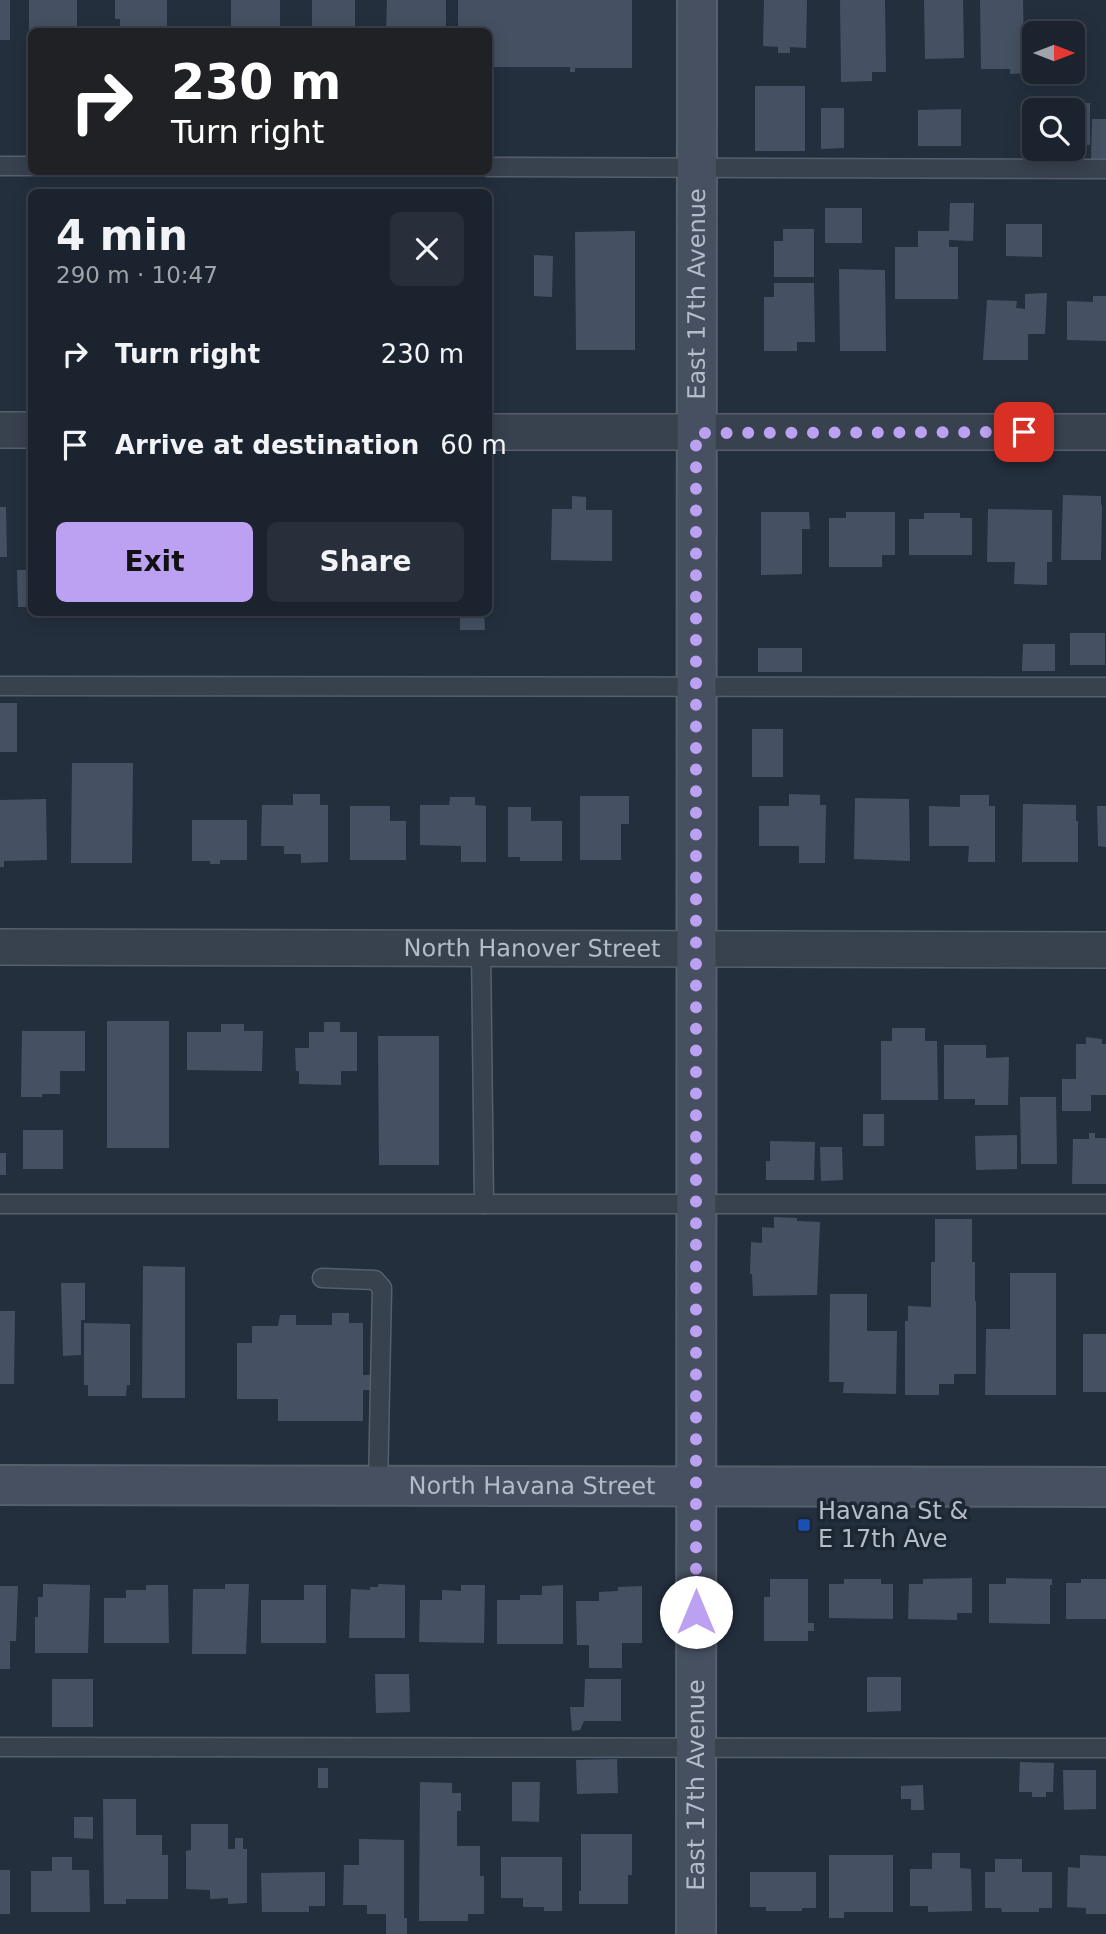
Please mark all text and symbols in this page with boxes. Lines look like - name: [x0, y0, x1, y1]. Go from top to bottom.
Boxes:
- north arrow: [1022, 21, 1085, 84]
- map controls: [1022, 21, 1085, 161]
- text: 230 m: [171, 54, 341, 111]
- icon: right: [56, 56, 147, 147]
- button: search: [1022, 98, 1085, 161]
- text: Turn right: [171, 113, 324, 151]
- street label: East 17th Avenue: [683, 188, 711, 400]
- text: 4 min: [56, 211, 188, 260]
- button: close: [390, 212, 464, 286]
- text: 290 m · 10:47: [56, 262, 218, 288]
- icon: right: [56, 335, 94, 373]
- text: Turn right: [115, 339, 260, 369]
- text: 230 m: [381, 339, 464, 369]
- pin: [994, 402, 1054, 462]
- icon: arrive: [1005, 413, 1043, 451]
- icon: arrive: [56, 426, 94, 464]
- text: Arrive at destination: [115, 430, 419, 460]
- text: 60 m: [440, 430, 507, 460]
- button: Exit: [56, 522, 253, 602]
- button: Share: [267, 522, 464, 602]
- street label: North Hanover Street: [404, 934, 660, 963]
- street label: North Havana Street: [408, 1472, 656, 1500]
- place label: Havana St & E 17th Ave: [818, 1497, 968, 1553]
- marker: Havana St & E 17th Ave: [796, 1517, 812, 1533]
- position arrow: [659, 1575, 733, 1649]
- street label: East 17th Avenue: [682, 1679, 710, 1891]

